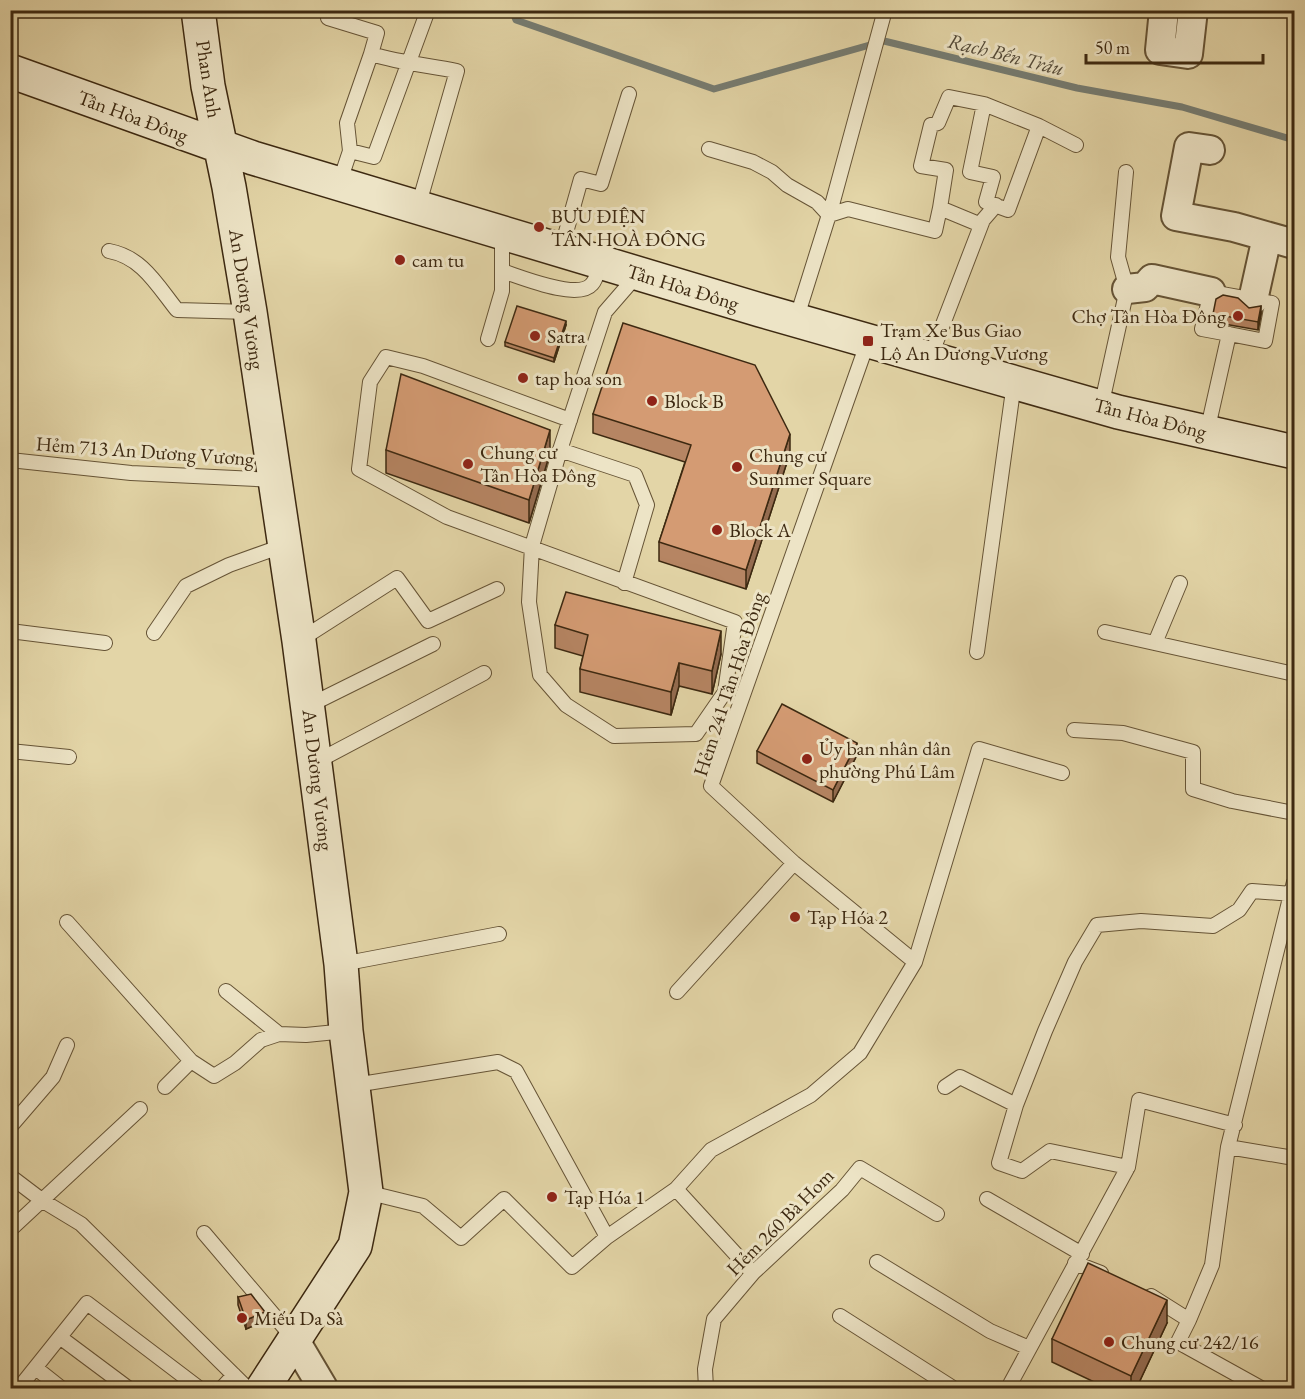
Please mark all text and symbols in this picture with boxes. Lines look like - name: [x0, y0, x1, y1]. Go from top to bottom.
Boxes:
- water label: Rạch Bến Trâu: [945, 27, 1067, 81]
- scale bar: [1086, 27, 1263, 65]
- text: 50 m: [1095, 36, 1130, 59]
- street label: Phan Anh: [190, 38, 228, 120]
- street label: Tân Hòa Đông: [74, 84, 192, 148]
- place label: BƯU ĐIỆN TÂN HOÀ ĐÔNG: [551, 203, 706, 252]
- marker: BƯU ĐIỆN TÂN HOÀ ĐÔNG: [532, 220, 546, 234]
- street label: An Dương Vương: [223, 226, 271, 372]
- place label: cam tu: [412, 247, 465, 273]
- marker: cam tu: [393, 253, 407, 267]
- street label: Tân Hòa Đông: [624, 258, 742, 316]
- place label: Chợ Tân Hòa Đông: [1072, 303, 1226, 329]
- marker: Chợ Tân Hòa Đông: [1231, 309, 1245, 323]
- place label: Trạm Xe Bus Giao Lộ An Dương Vương: [880, 317, 1048, 366]
- place label: Satra: [547, 323, 585, 349]
- marker: Satra: [528, 329, 542, 343]
- marker: Trạm Xe Bus Giao Lộ An Dương Vương: [861, 334, 875, 348]
- place label: tap hoa son: [535, 365, 623, 391]
- marker: tap hoa son: [516, 371, 530, 385]
- place label: Block B: [664, 388, 724, 414]
- street label: Tân Hòa Đông: [1091, 391, 1210, 445]
- marker: Block B: [645, 394, 659, 408]
- street label: Hẻm 713 An Dương Vương: [35, 430, 255, 472]
- place label: Chung cư Tân Hòa Đông: [480, 439, 596, 488]
- place label: Chung cư Summer Square: [749, 442, 871, 491]
- marker: Chung cư Tân Hòa Đông: [461, 457, 475, 471]
- marker: Chung cư Summer Square: [730, 460, 744, 474]
- place label: Block A: [729, 517, 791, 543]
- marker: Block A: [710, 523, 724, 537]
- street label: Hẻm 241 Tân Hòa Đông: [687, 588, 771, 779]
- street label: An Dương Vương: [296, 707, 340, 852]
- place label: Ủy ban nhân dân phường Phú Lâm: [819, 735, 956, 784]
- marker: Ủy ban nhân dân phường Phú Lâm: [800, 752, 814, 766]
- place label: Tạp Hóa 2: [807, 904, 888, 930]
- marker: Tạp Hóa 2: [788, 910, 802, 924]
- street label: Hẻm 260 Bà Hom: [721, 1162, 840, 1281]
- place label: Tạp Hóa 1: [564, 1184, 645, 1210]
- marker: Tạp Hóa 1: [545, 1190, 559, 1204]
- place label: Miếu Da Sà: [254, 1305, 344, 1331]
- marker: Miếu Da Sà: [235, 1311, 249, 1325]
- place label: Chung cư 242/16: [1121, 1329, 1259, 1355]
- marker: Chung cư 242/16: [1102, 1335, 1116, 1349]

